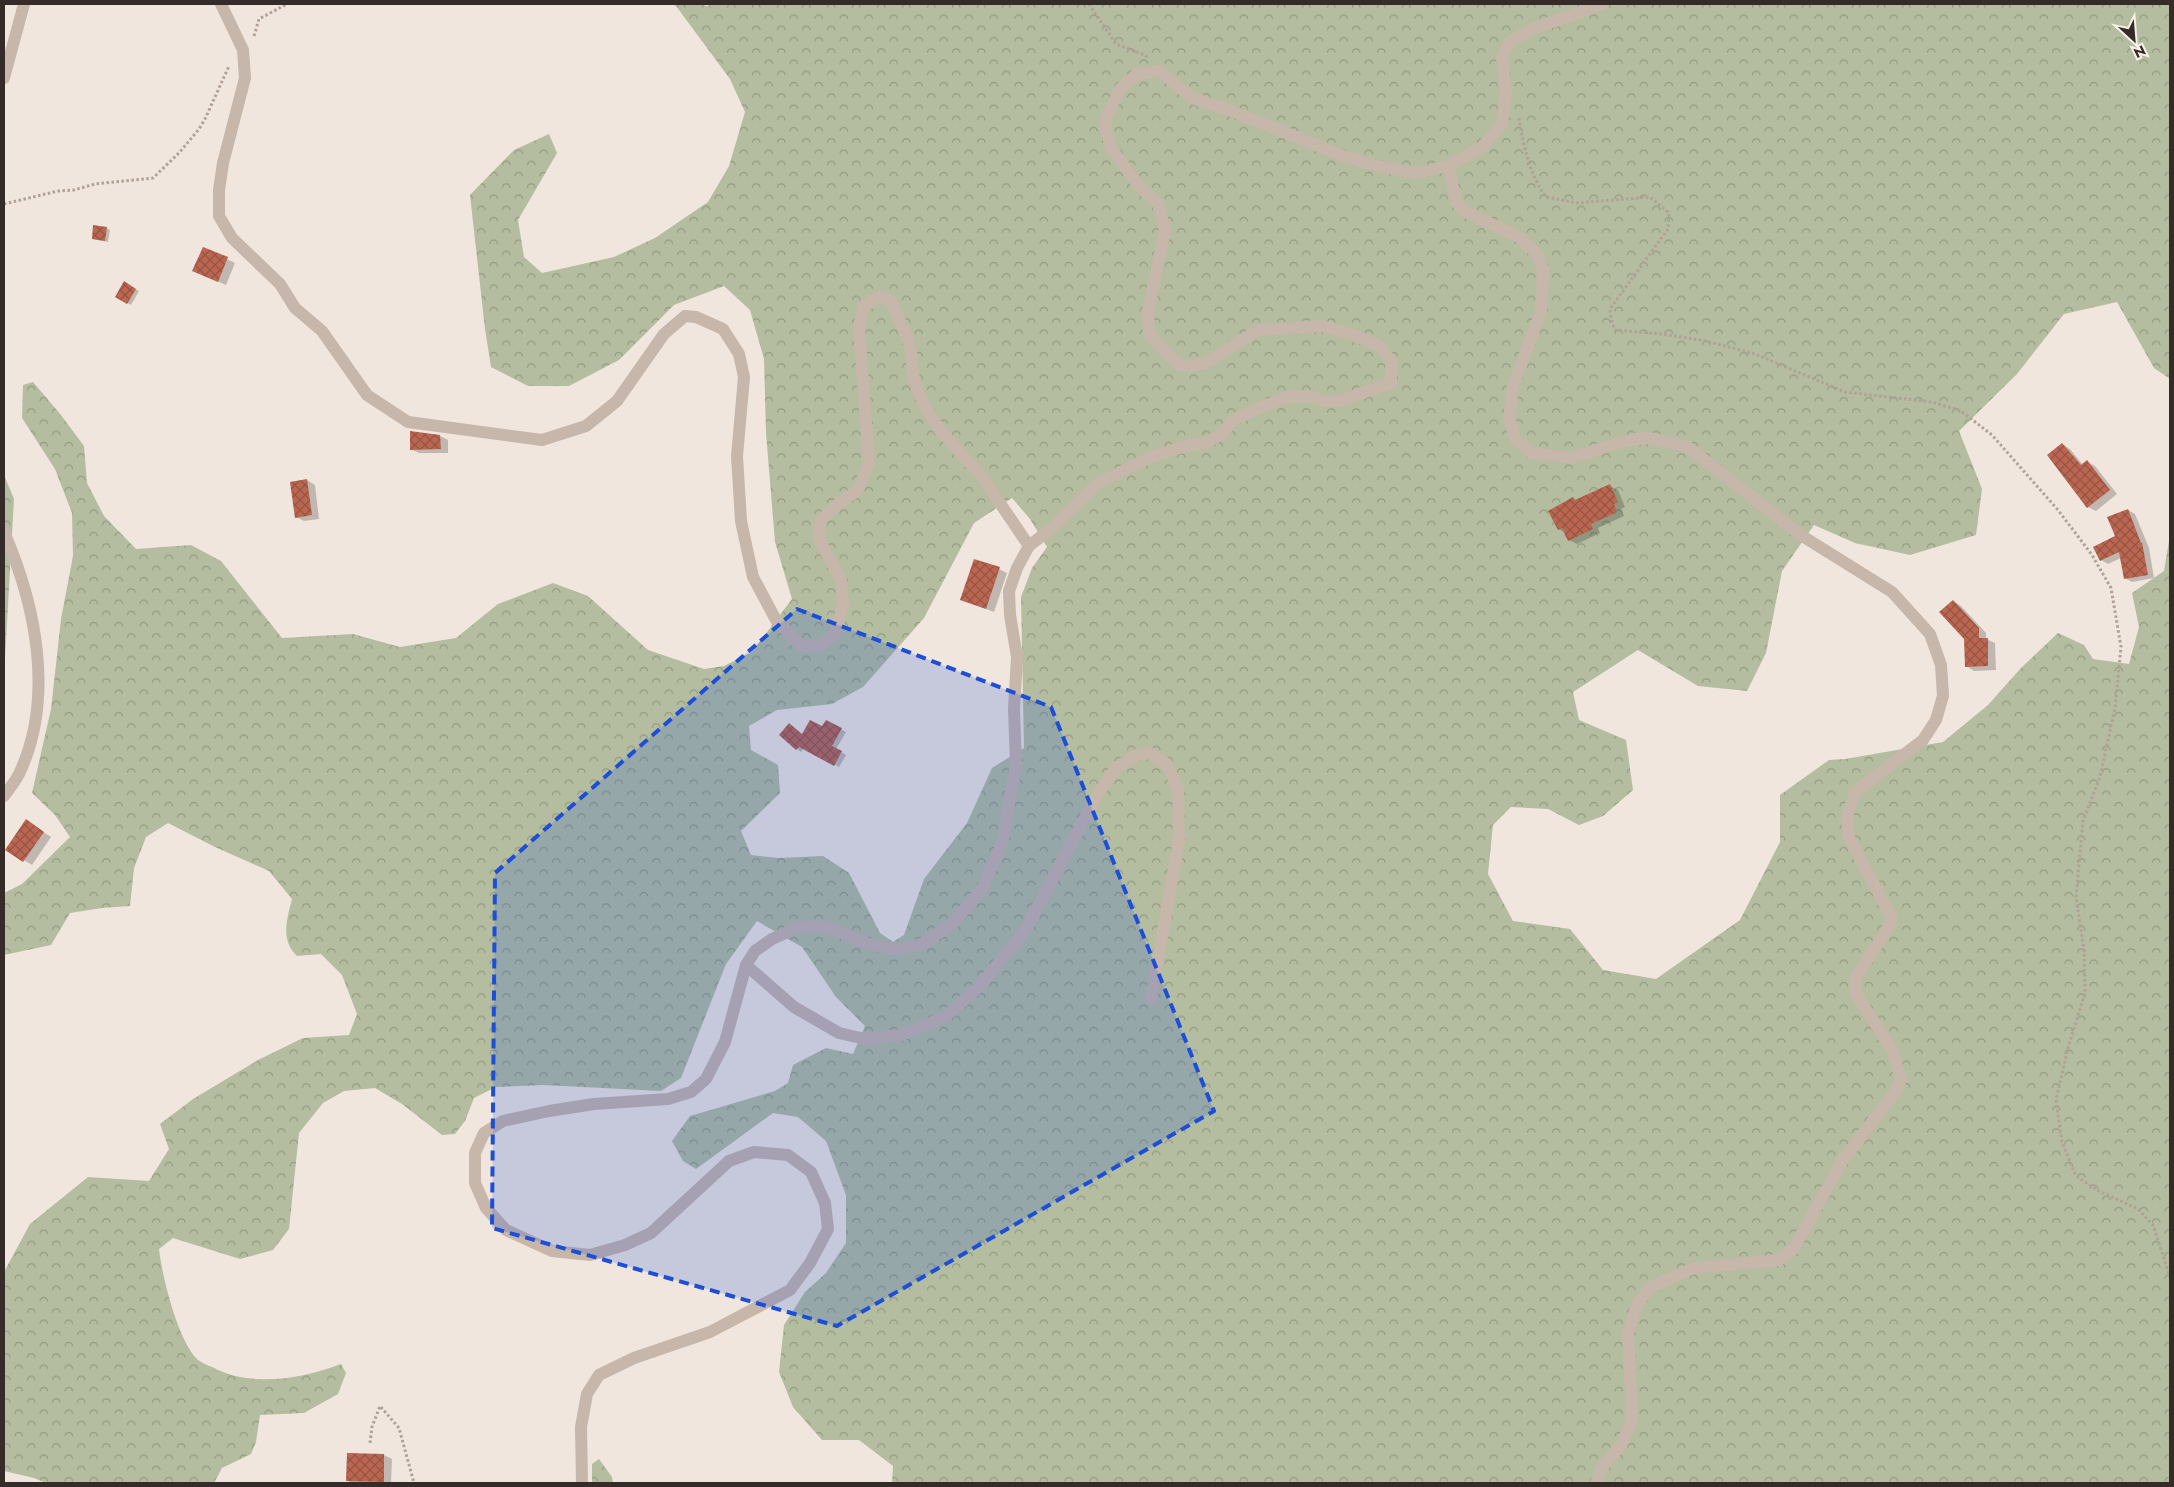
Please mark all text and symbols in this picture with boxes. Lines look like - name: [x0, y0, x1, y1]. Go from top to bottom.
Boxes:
- north arrow: [2109, 15, 2159, 65]
- text: N: [2130, 40, 2149, 63]

